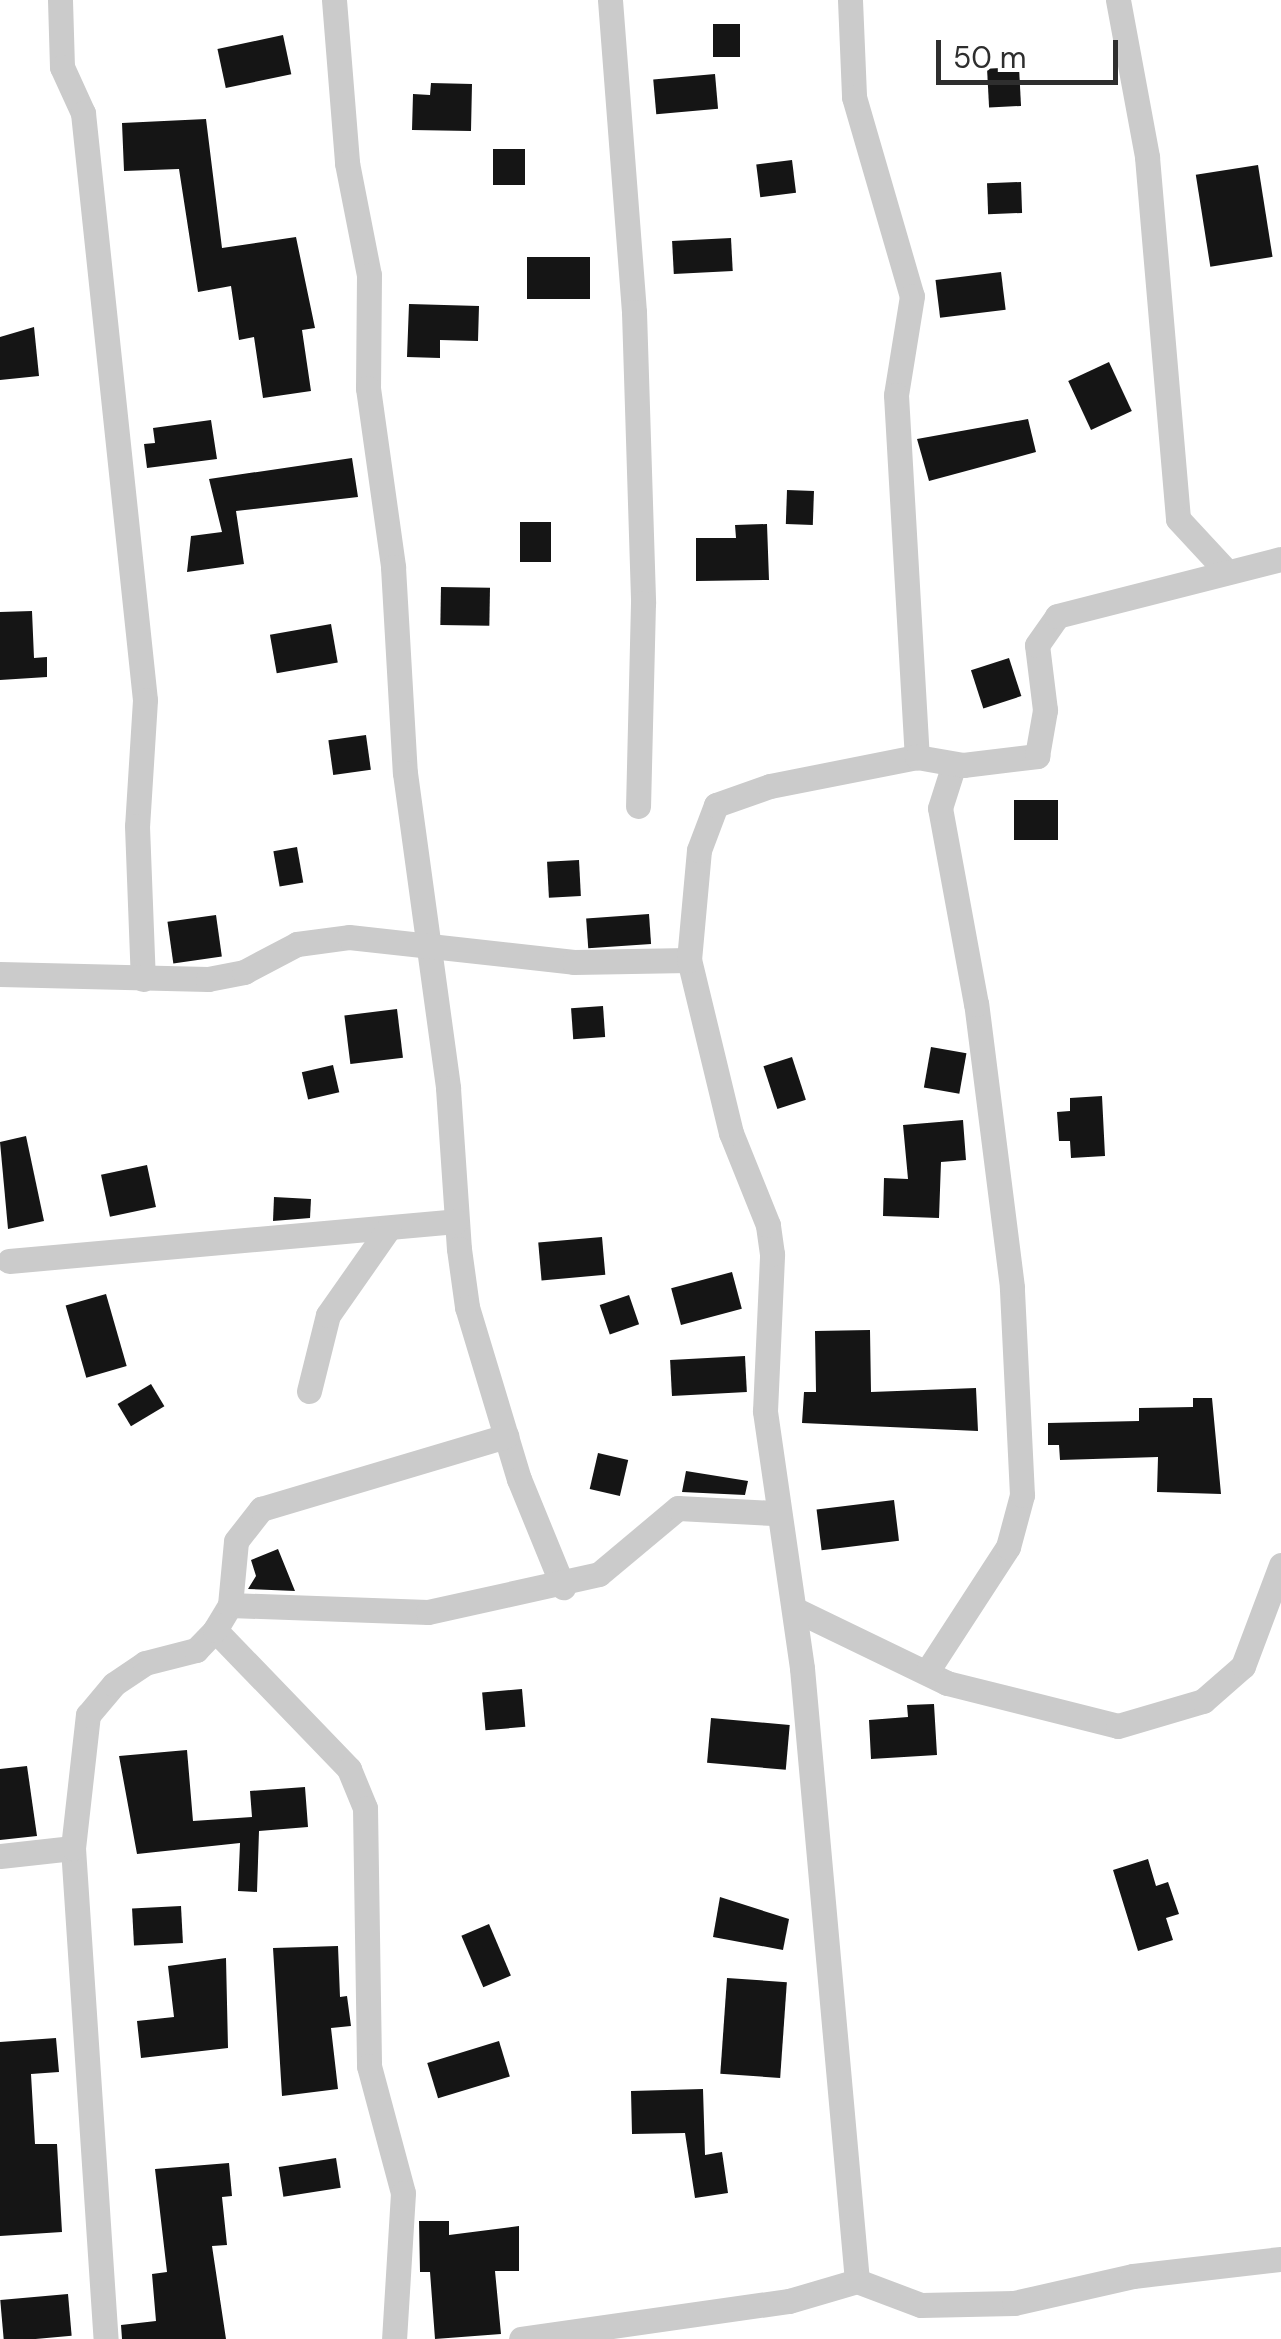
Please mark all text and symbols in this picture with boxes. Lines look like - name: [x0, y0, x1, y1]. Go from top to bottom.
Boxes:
- scale bar: [941, 20, 1124, 82]
- text: 50 m: [953, 38, 1027, 77]

